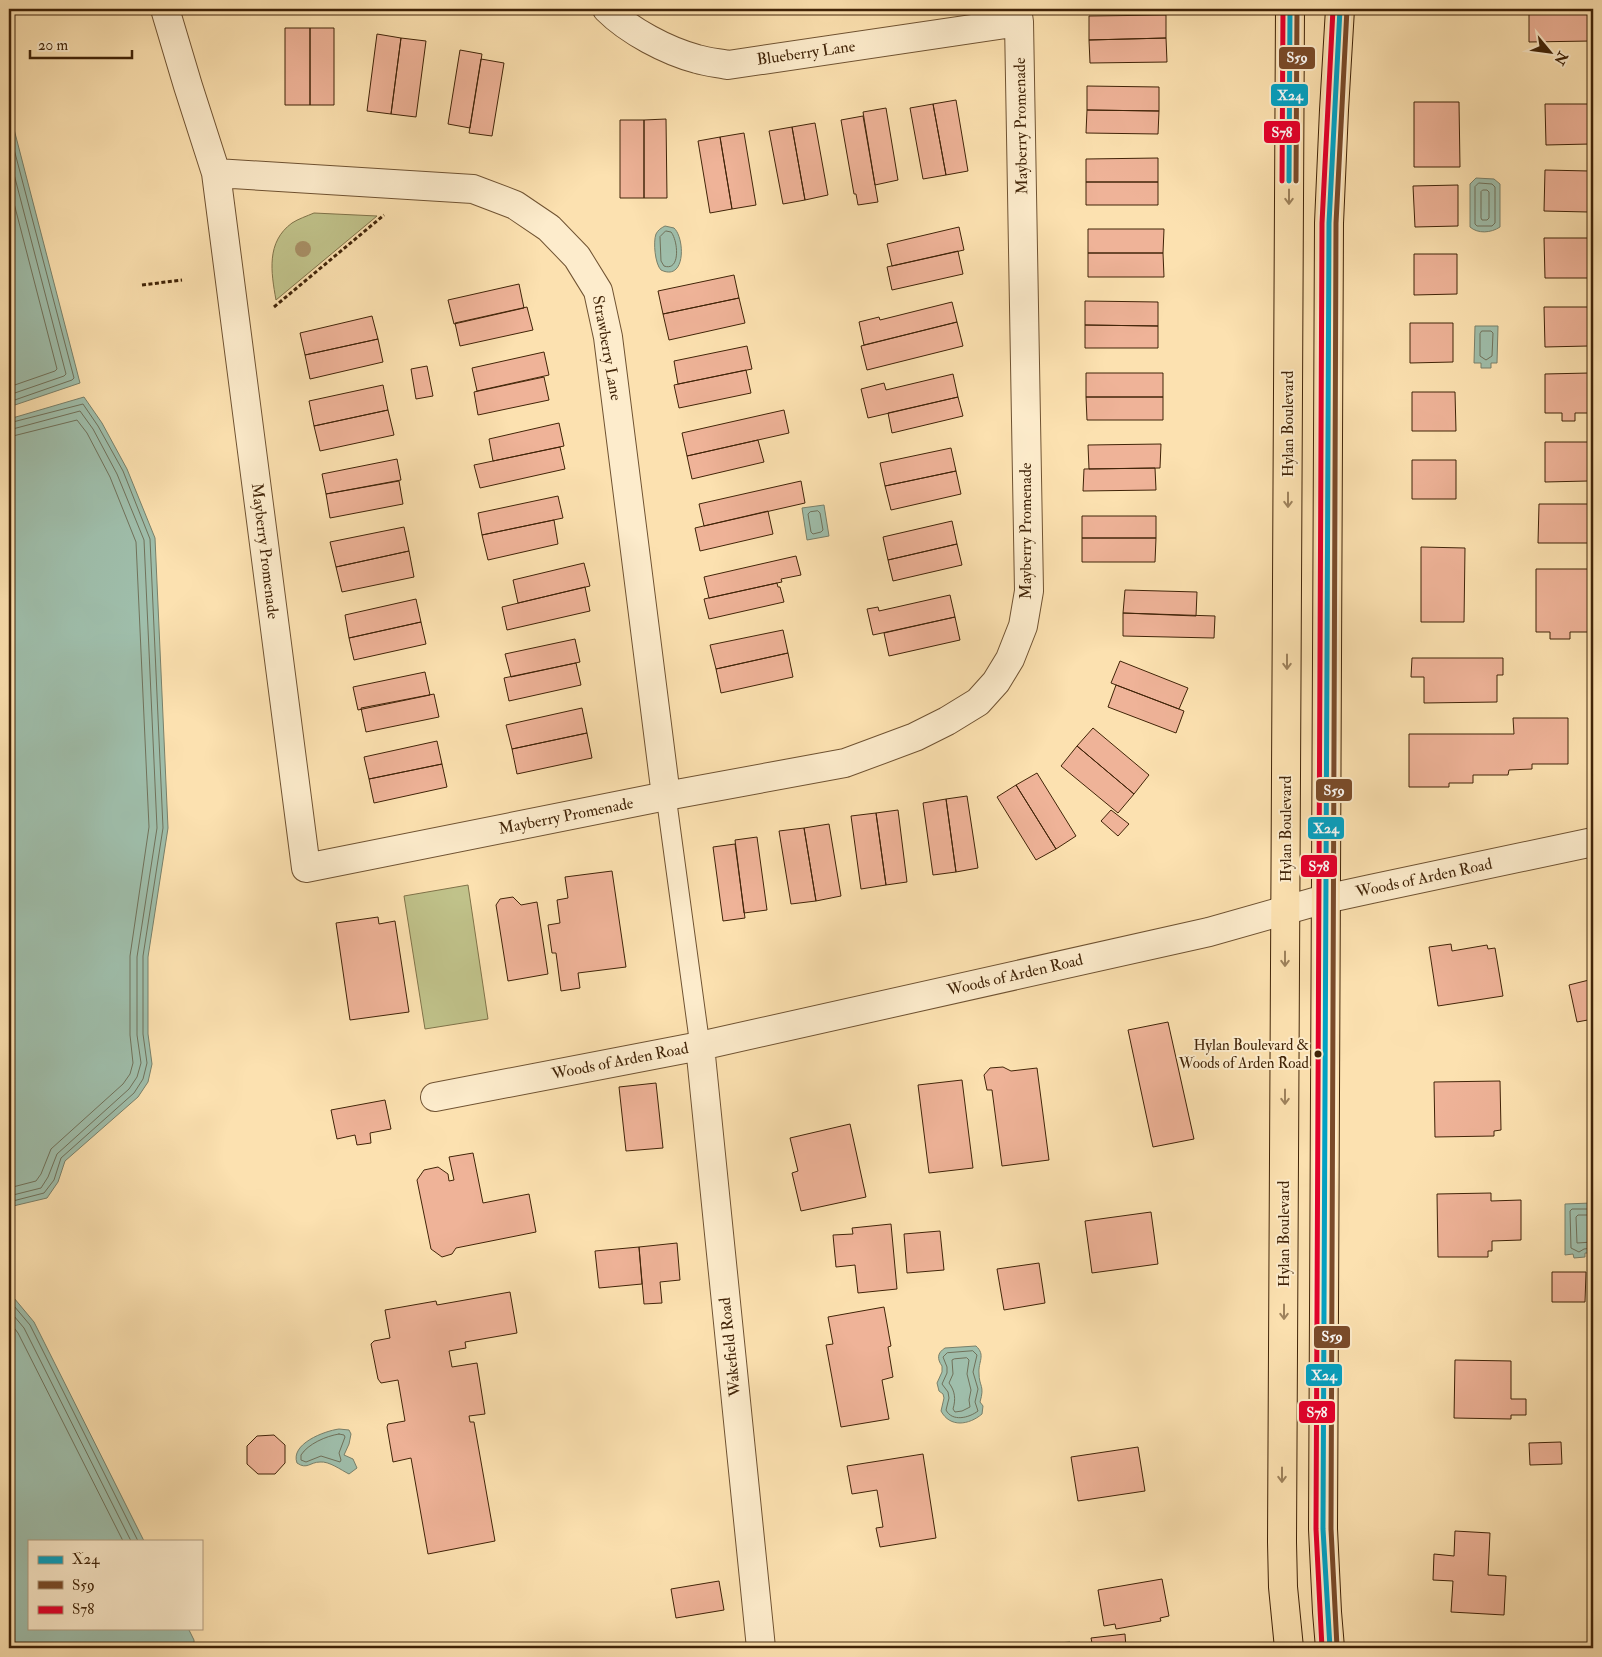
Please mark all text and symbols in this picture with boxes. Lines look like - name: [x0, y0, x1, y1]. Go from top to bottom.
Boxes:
- scale bar: [30, 28, 132, 60]
- north arrow: [1524, 28, 1574, 78]
- text: 20 m: [38, 36, 68, 55]
- street label: Blueberry Lane: [755, 36, 857, 70]
- line badge: S59: [1278, 46, 1316, 70]
- text: N: [1550, 48, 1572, 68]
- text: S59: [1286, 49, 1308, 66]
- street label: Mayberry Promenade: [1010, 57, 1032, 195]
- line badge: X24: [1270, 83, 1309, 107]
- text: X24: [1277, 87, 1304, 104]
- line badge: S78: [1263, 120, 1301, 144]
- text: S78: [1272, 124, 1293, 141]
- one-way arrow: [1284, 189, 1294, 205]
- street label: Strawberry Lane: [588, 294, 626, 402]
- street label: Hylan Boulevard: [1278, 371, 1298, 477]
- street label: Mayberry Promenade: [1016, 462, 1036, 599]
- street label: Mayberry Promenade: [247, 482, 283, 621]
- one-way arrow: [1283, 492, 1293, 508]
- one-way arrow: [1282, 654, 1292, 670]
- street label: Hylan Boulevard: [1276, 776, 1296, 882]
- line badge: S59: [1315, 778, 1353, 802]
- text: S59: [1323, 782, 1345, 799]
- street label: Mayberry Promenade: [497, 793, 635, 839]
- line badge: X24: [1307, 816, 1345, 840]
- text: X24: [1313, 820, 1340, 837]
- line badge: S78: [1300, 854, 1338, 878]
- street label: Woods of Arden Road: [1353, 854, 1494, 902]
- text: S78: [1309, 858, 1330, 875]
- street label: Woods of Arden Road: [944, 950, 1085, 1001]
- one-way arrow: [1280, 951, 1290, 967]
- place label: Hylan Boulevard & Woods of Arden Road: [1178, 1036, 1310, 1073]
- street label: Woods of Arden Road: [549, 1038, 690, 1084]
- marker: Hylan Boulevard & Woods of Arden Road: [1313, 1049, 1323, 1059]
- one-way arrow: [1280, 1089, 1290, 1105]
- street label: Hylan Boulevard: [1274, 1181, 1294, 1287]
- street label: Wakefield Road: [715, 1296, 745, 1399]
- one-way arrow: [1279, 1304, 1289, 1320]
- line badge: S59: [1313, 1325, 1351, 1349]
- text: S59: [1321, 1328, 1343, 1345]
- line badge: X24: [1305, 1363, 1343, 1387]
- text: X24: [1311, 1367, 1338, 1384]
- line badge: S78: [1298, 1400, 1336, 1424]
- text: S78: [1307, 1404, 1328, 1421]
- one-way arrow: [1278, 1467, 1287, 1483]
- legend: [28, 1540, 202, 1630]
- text: X24: [72, 1550, 100, 1569]
- text: S59: [72, 1576, 95, 1595]
- text: S78: [72, 1600, 94, 1619]

